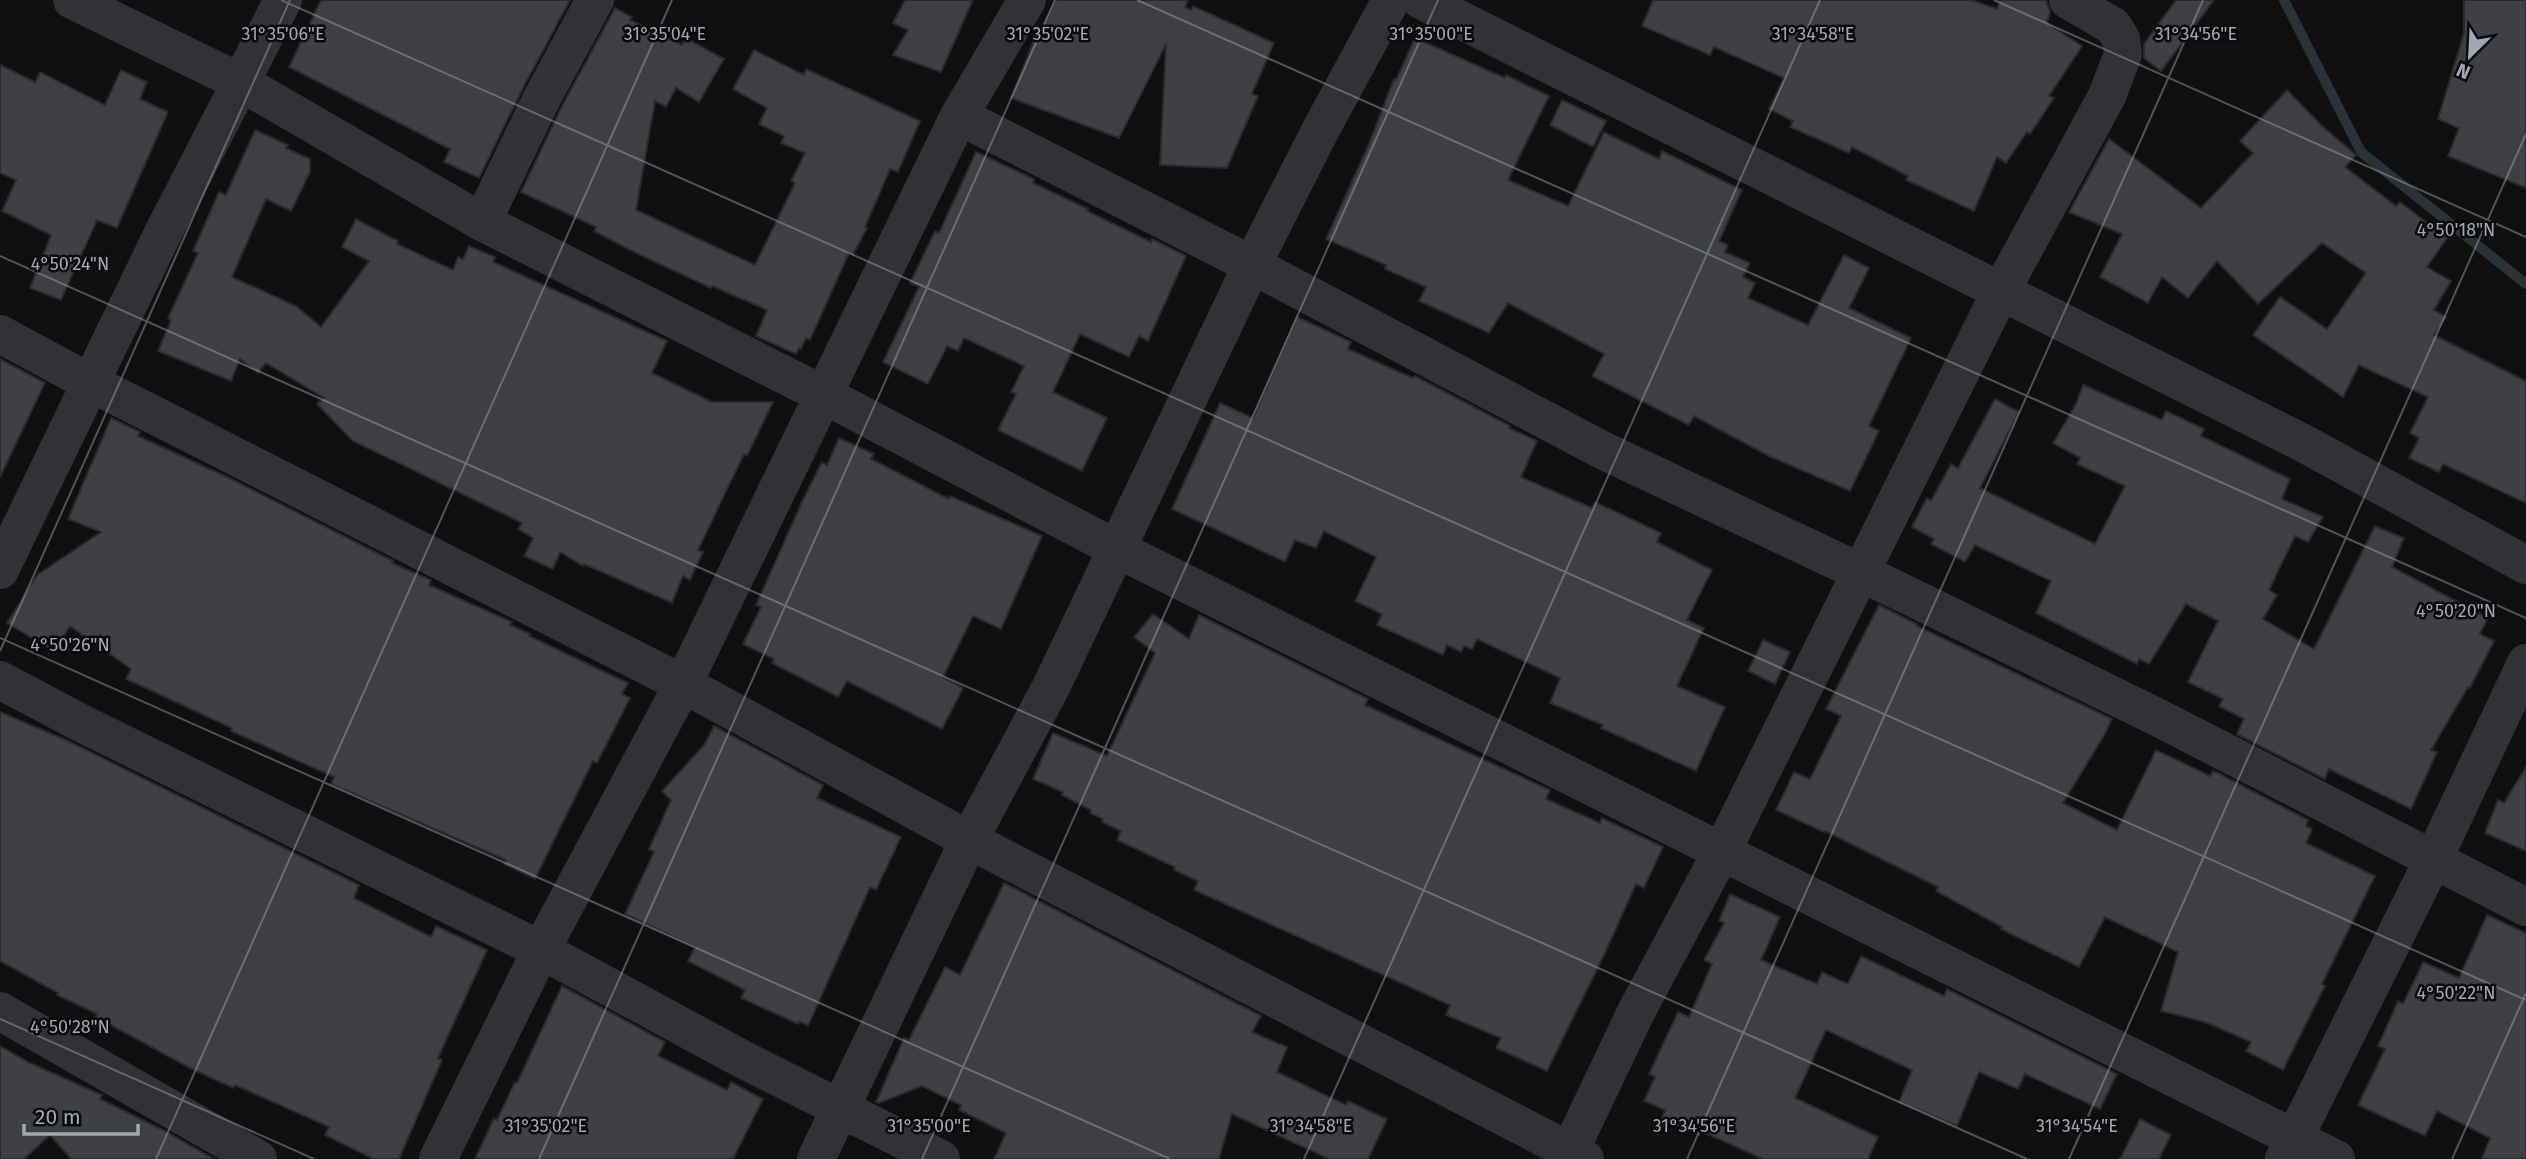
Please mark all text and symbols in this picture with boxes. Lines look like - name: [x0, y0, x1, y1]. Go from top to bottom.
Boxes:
- north arrow: [2435, 21, 2505, 91]
- text: 31°35'06"E: [241, 23, 325, 45]
- text: 31°35'04"E: [624, 23, 706, 45]
- text: 31°35'02"E: [1007, 23, 1089, 45]
- text: 31°35'00"E: [1389, 23, 1473, 45]
- text: 31°34'58"E: [1772, 23, 1854, 45]
- text: 31°34'56"E: [2155, 23, 2237, 45]
- text: N: [2453, 58, 2474, 84]
- text: 4°50'18"N: [2417, 219, 2495, 241]
- text: 4°50'24"N: [31, 253, 109, 275]
- text: 4°50'20"N: [2416, 600, 2496, 622]
- text: 4°50'26"N: [30, 634, 110, 656]
- text: 4°50'22"N: [2416, 982, 2496, 1004]
- text: 4°50'28"N: [30, 1016, 110, 1038]
- scale bar: [24, 1092, 138, 1136]
- text: 20 m: [35, 1104, 81, 1130]
- text: 31°35'02"E: [505, 1115, 587, 1137]
- text: 31°35'00"E: [887, 1115, 971, 1137]
- text: 31°34'58"E: [1270, 1115, 1352, 1137]
- text: 31°34'56"E: [1653, 1115, 1735, 1137]
- text: 31°34'54"E: [2036, 1115, 2118, 1137]

